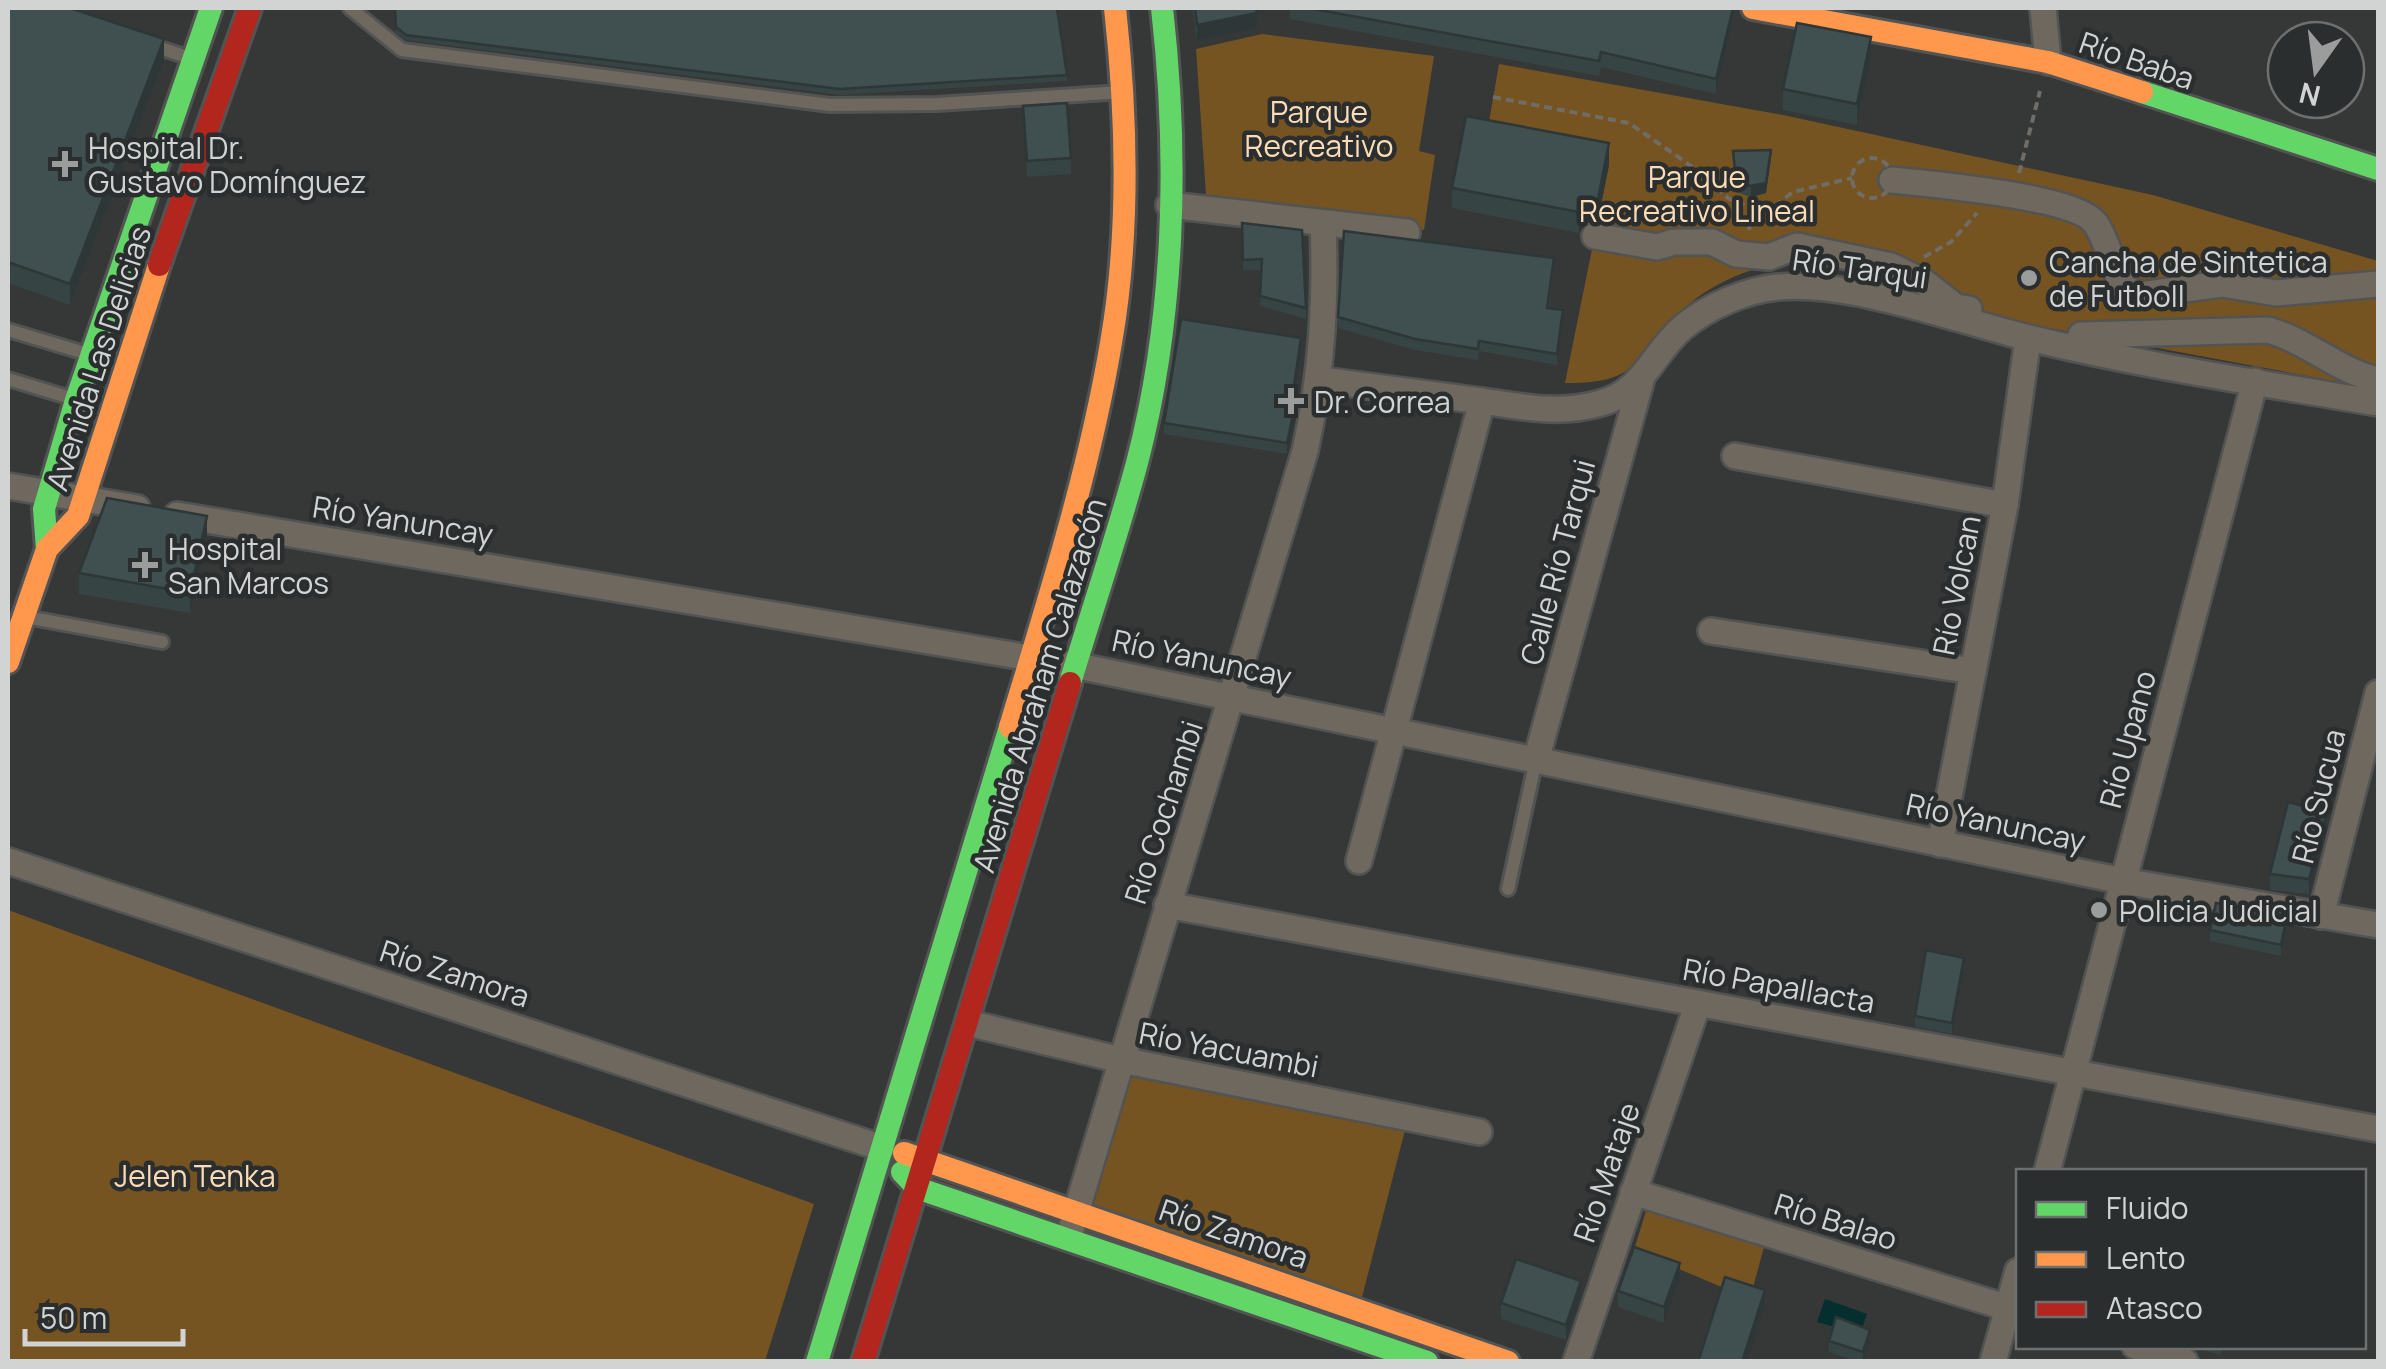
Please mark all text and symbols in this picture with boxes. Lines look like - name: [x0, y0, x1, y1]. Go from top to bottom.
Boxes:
- north arrow: [2266, 20, 2366, 120]
- street label: Río Baba: [2074, 21, 2200, 99]
- text: N: [2295, 74, 2324, 116]
- park label: Parque Recreativo: [1245, 91, 1393, 166]
- place label: Hospital Dr. Gustavo Domínguez: [88, 127, 366, 202]
- marker: Hospital Dr. Gustavo Domínguez: [52, 151, 78, 177]
- park label: Parque Recreativo Lineal: [1579, 156, 1815, 231]
- street label: Avenida Las Delicias: [36, 221, 160, 495]
- street label: Río Tarqui: [1790, 238, 1930, 298]
- place label: Cancha de Sintetica de Futboll: [2049, 241, 2328, 316]
- marker: Cancha de Sintetica de Futboll: [2018, 267, 2040, 289]
- place label: Dr. Correa: [1314, 381, 1451, 422]
- marker: Dr. Correa: [1278, 388, 1304, 414]
- street label: Calle Río Tarqui: [1510, 455, 1604, 669]
- street label: Río Yanuncay: [310, 486, 496, 555]
- street label: Avenida Abraham Calazacón: [962, 493, 1116, 877]
- street label: Río Volcan: [1922, 512, 1990, 658]
- place label: Hospital San Marcos: [168, 528, 329, 603]
- marker: Hospital San Marcos: [132, 552, 158, 578]
- street label: Río Yanuncay: [1109, 619, 1295, 697]
- street label: Río Upano: [2089, 666, 2165, 812]
- street label: Río Cochambi: [1114, 715, 1212, 909]
- street label: Río Sucua: [2282, 725, 2354, 867]
- street label: Río Yanuncay: [1903, 783, 2089, 861]
- place label: Policia Judicial: [2119, 890, 2318, 931]
- marker: Policia Judicial: [2088, 899, 2110, 921]
- street label: Río Zamora: [375, 930, 535, 1016]
- street label: Río Papallacta: [1680, 948, 1878, 1022]
- street label: Río Yacuambi: [1136, 1012, 1322, 1086]
- street label: Río Mataje: [1563, 1097, 1649, 1247]
- park label: Jelen Tenka: [114, 1155, 276, 1196]
- legend: [2016, 1169, 2366, 1349]
- street label: Río Balao: [1770, 1183, 1902, 1259]
- text: Fluido: [2106, 1187, 2188, 1228]
- street label: Río Zamora: [1154, 1188, 1314, 1278]
- text: Lento: [2106, 1237, 2185, 1278]
- scale bar: [25, 1284, 182, 1346]
- text: Atasco: [2106, 1287, 2203, 1328]
- text: 50 m: [40, 1297, 107, 1338]

